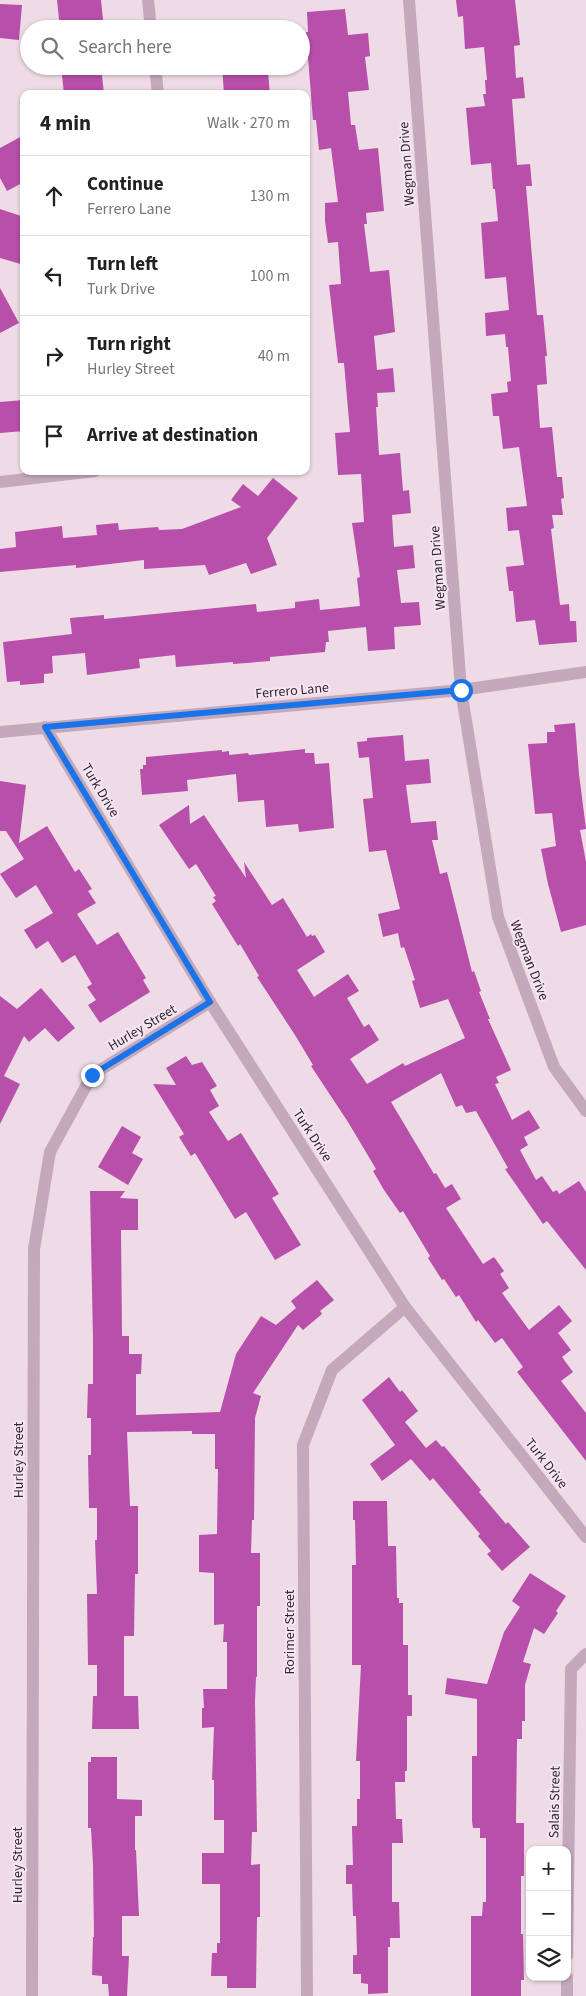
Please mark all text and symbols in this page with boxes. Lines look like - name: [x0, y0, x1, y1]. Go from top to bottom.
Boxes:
- search box: [20, 20, 310, 75]
- icon: search: [38, 34, 66, 62]
- text: Search here: [78, 34, 172, 61]
- text: 4 min: [40, 108, 91, 138]
- text: Walk · 270 m: [207, 112, 290, 134]
- street label: Wegman Drive: [394, 121, 420, 207]
- text: Continue: [87, 171, 164, 198]
- icon: ahead: [40, 182, 68, 210]
- text: 130 m: [250, 185, 290, 207]
- text: Ferrero Lane: [87, 198, 171, 220]
- text: Turn left: [87, 251, 158, 278]
- icon: left: [40, 262, 68, 290]
- text: 100 m: [250, 265, 290, 287]
- text: Turk Drive: [87, 278, 155, 300]
- text: Turn right: [87, 331, 171, 358]
- icon: right: [40, 342, 68, 370]
- text: 40 m: [258, 345, 290, 367]
- text: Hurley Street: [87, 358, 175, 380]
- icon: arrive: [40, 422, 68, 450]
- text: Arrive at destination: [87, 422, 258, 449]
- street label: Wegman Drive: [425, 525, 451, 611]
- street label: Ferrero Lane: [254, 678, 330, 704]
- route start: [450, 679, 473, 702]
- street label: Turk Drive: [76, 760, 124, 821]
- street label: Wegman Drive: [505, 917, 554, 1003]
- street label: Hurley Street: [105, 999, 181, 1056]
- route end: [81, 1064, 104, 1087]
- street label: Turk Drive: [288, 1105, 337, 1166]
- street label: Hurley Street: [9, 1421, 29, 1498]
- street label: Turk Drive: [520, 1434, 572, 1493]
- street label: Rorimer Street: [280, 1589, 300, 1675]
- street label: Salais Street: [544, 1765, 566, 1838]
- street label: Hurley Street: [8, 1826, 28, 1903]
- map controls: [526, 1846, 571, 1981]
- button: +: [526, 1846, 571, 1891]
- button: −: [526, 1891, 571, 1936]
- button: layers: [526, 1936, 571, 1981]

